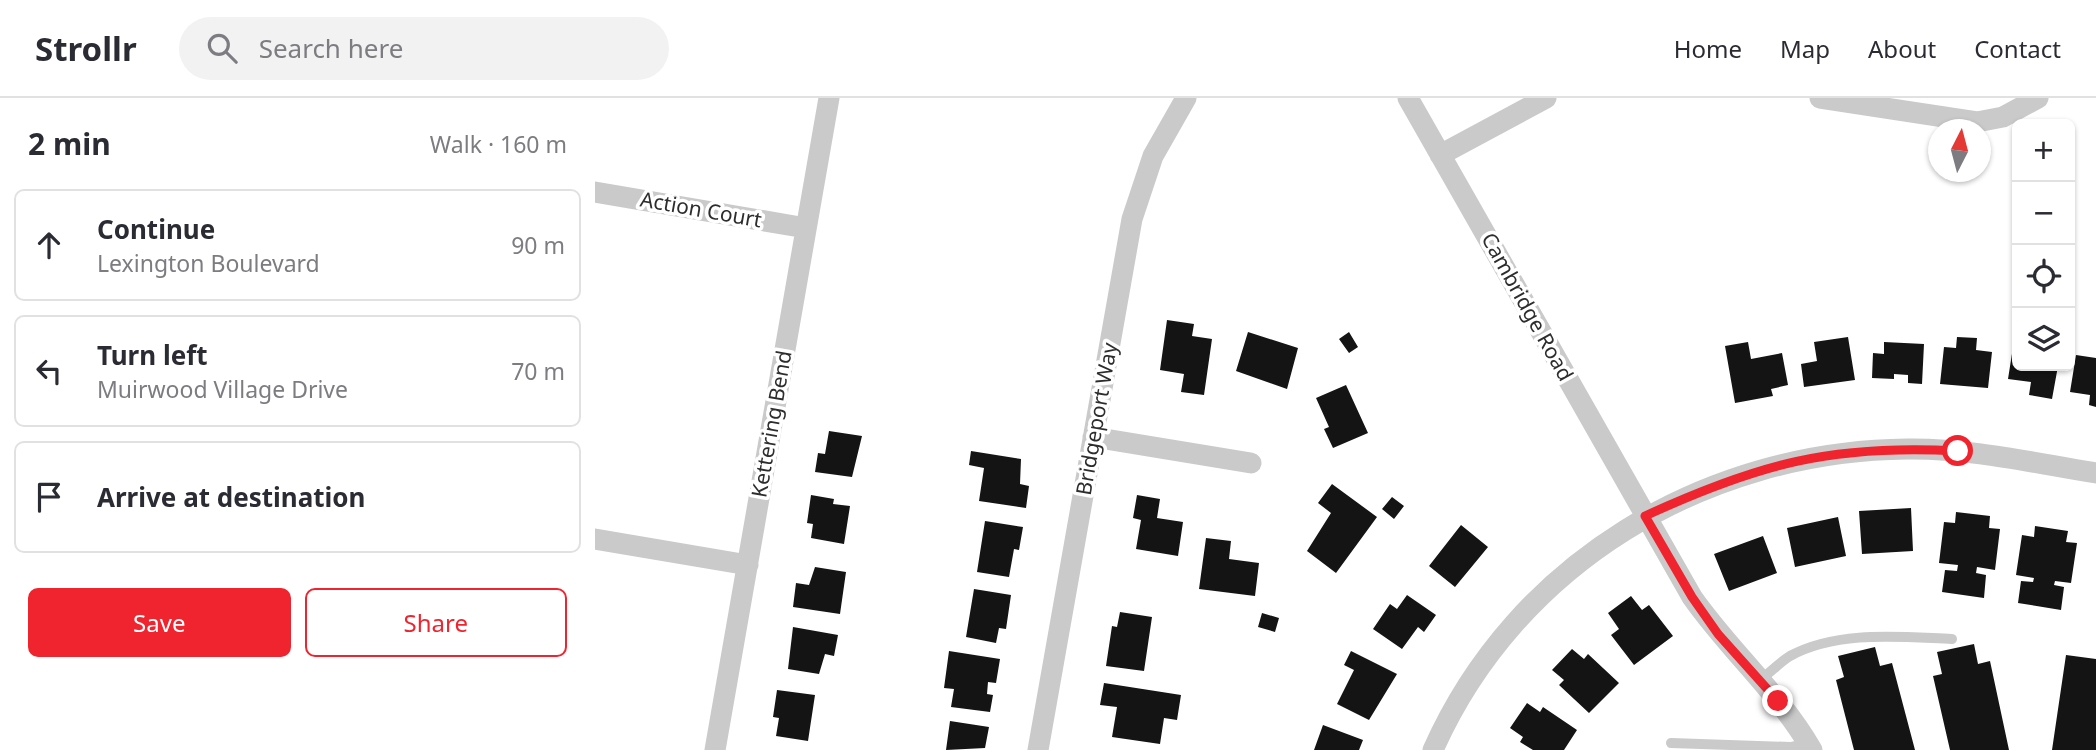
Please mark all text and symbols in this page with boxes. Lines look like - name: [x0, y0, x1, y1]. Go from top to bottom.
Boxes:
- search box: [179, 17, 669, 80]
- text: Strollr: [35, 26, 137, 71]
- icon: search: [203, 29, 241, 67]
- text: Search here: [259, 30, 403, 66]
- text: Home: [1674, 32, 1742, 65]
- text: Map: [1780, 32, 1830, 65]
- text: About: [1868, 32, 1936, 65]
- text: Contact: [1974, 32, 2061, 65]
- north arrow: [1928, 119, 1991, 182]
- map controls: [2012, 119, 2075, 371]
- button: +: [2012, 119, 2075, 182]
- text: 2 min: [28, 123, 111, 164]
- text: Walk · 160 m: [430, 128, 567, 160]
- button: −: [2012, 182, 2075, 245]
- street label: Action Court: [638, 185, 765, 234]
- text: Continue: [97, 211, 215, 247]
- icon: ahead: [30, 226, 68, 264]
- street label: Cambridge Road: [1476, 227, 1580, 386]
- text: 90 m: [511, 229, 565, 261]
- button: locate: [2012, 245, 2075, 308]
- text: Lexington Boulevard: [97, 247, 320, 279]
- button: layers: [2012, 308, 2075, 371]
- text: Turn left: [97, 337, 208, 373]
- street label: Bridgeport Way: [1069, 340, 1123, 497]
- street label: Kettering Bend: [744, 348, 798, 499]
- icon: left: [30, 352, 68, 390]
- text: 70 m: [511, 355, 565, 387]
- text: Muirwood Village Drive: [97, 373, 348, 405]
- route start: [1942, 435, 1973, 466]
- icon: arrive: [30, 478, 68, 516]
- text: Arrive at destination: [97, 479, 366, 515]
- button: Save: [28, 588, 291, 657]
- button: Share: [305, 588, 567, 657]
- route end: [1762, 685, 1793, 716]

